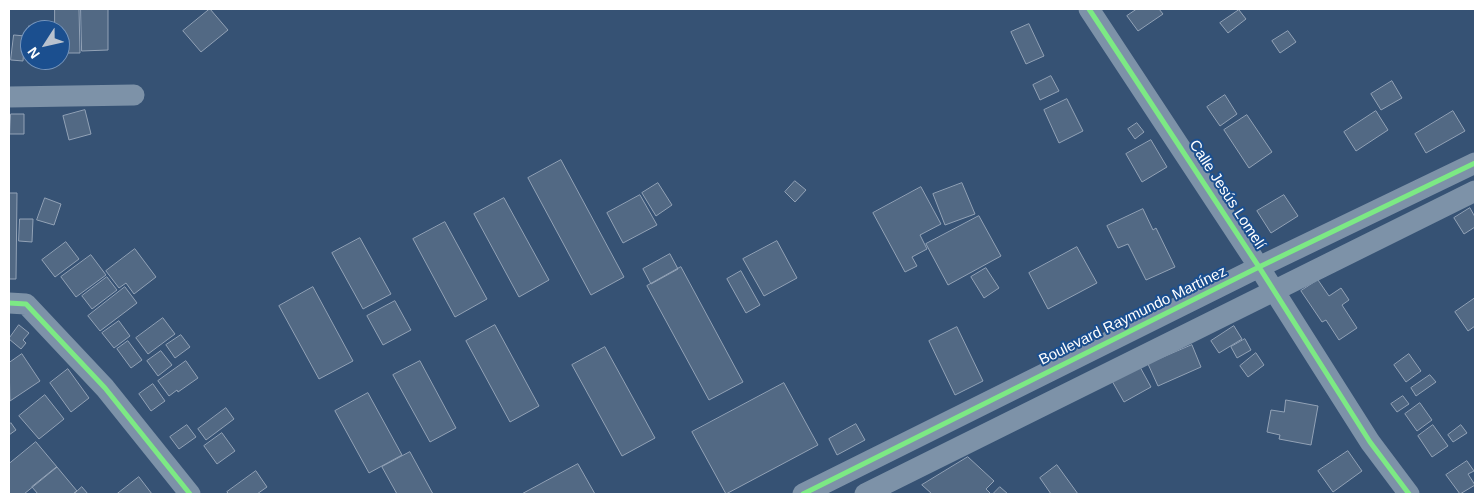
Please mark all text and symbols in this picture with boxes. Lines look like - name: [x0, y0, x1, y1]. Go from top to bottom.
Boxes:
- north arrow: [20, 20, 70, 70]
- text: N: [24, 44, 43, 62]
- street label: Calle Jesús Lomelí: [1185, 137, 1269, 253]
- street label: Boulevard Raymundo Martínez: [1036, 263, 1230, 369]

